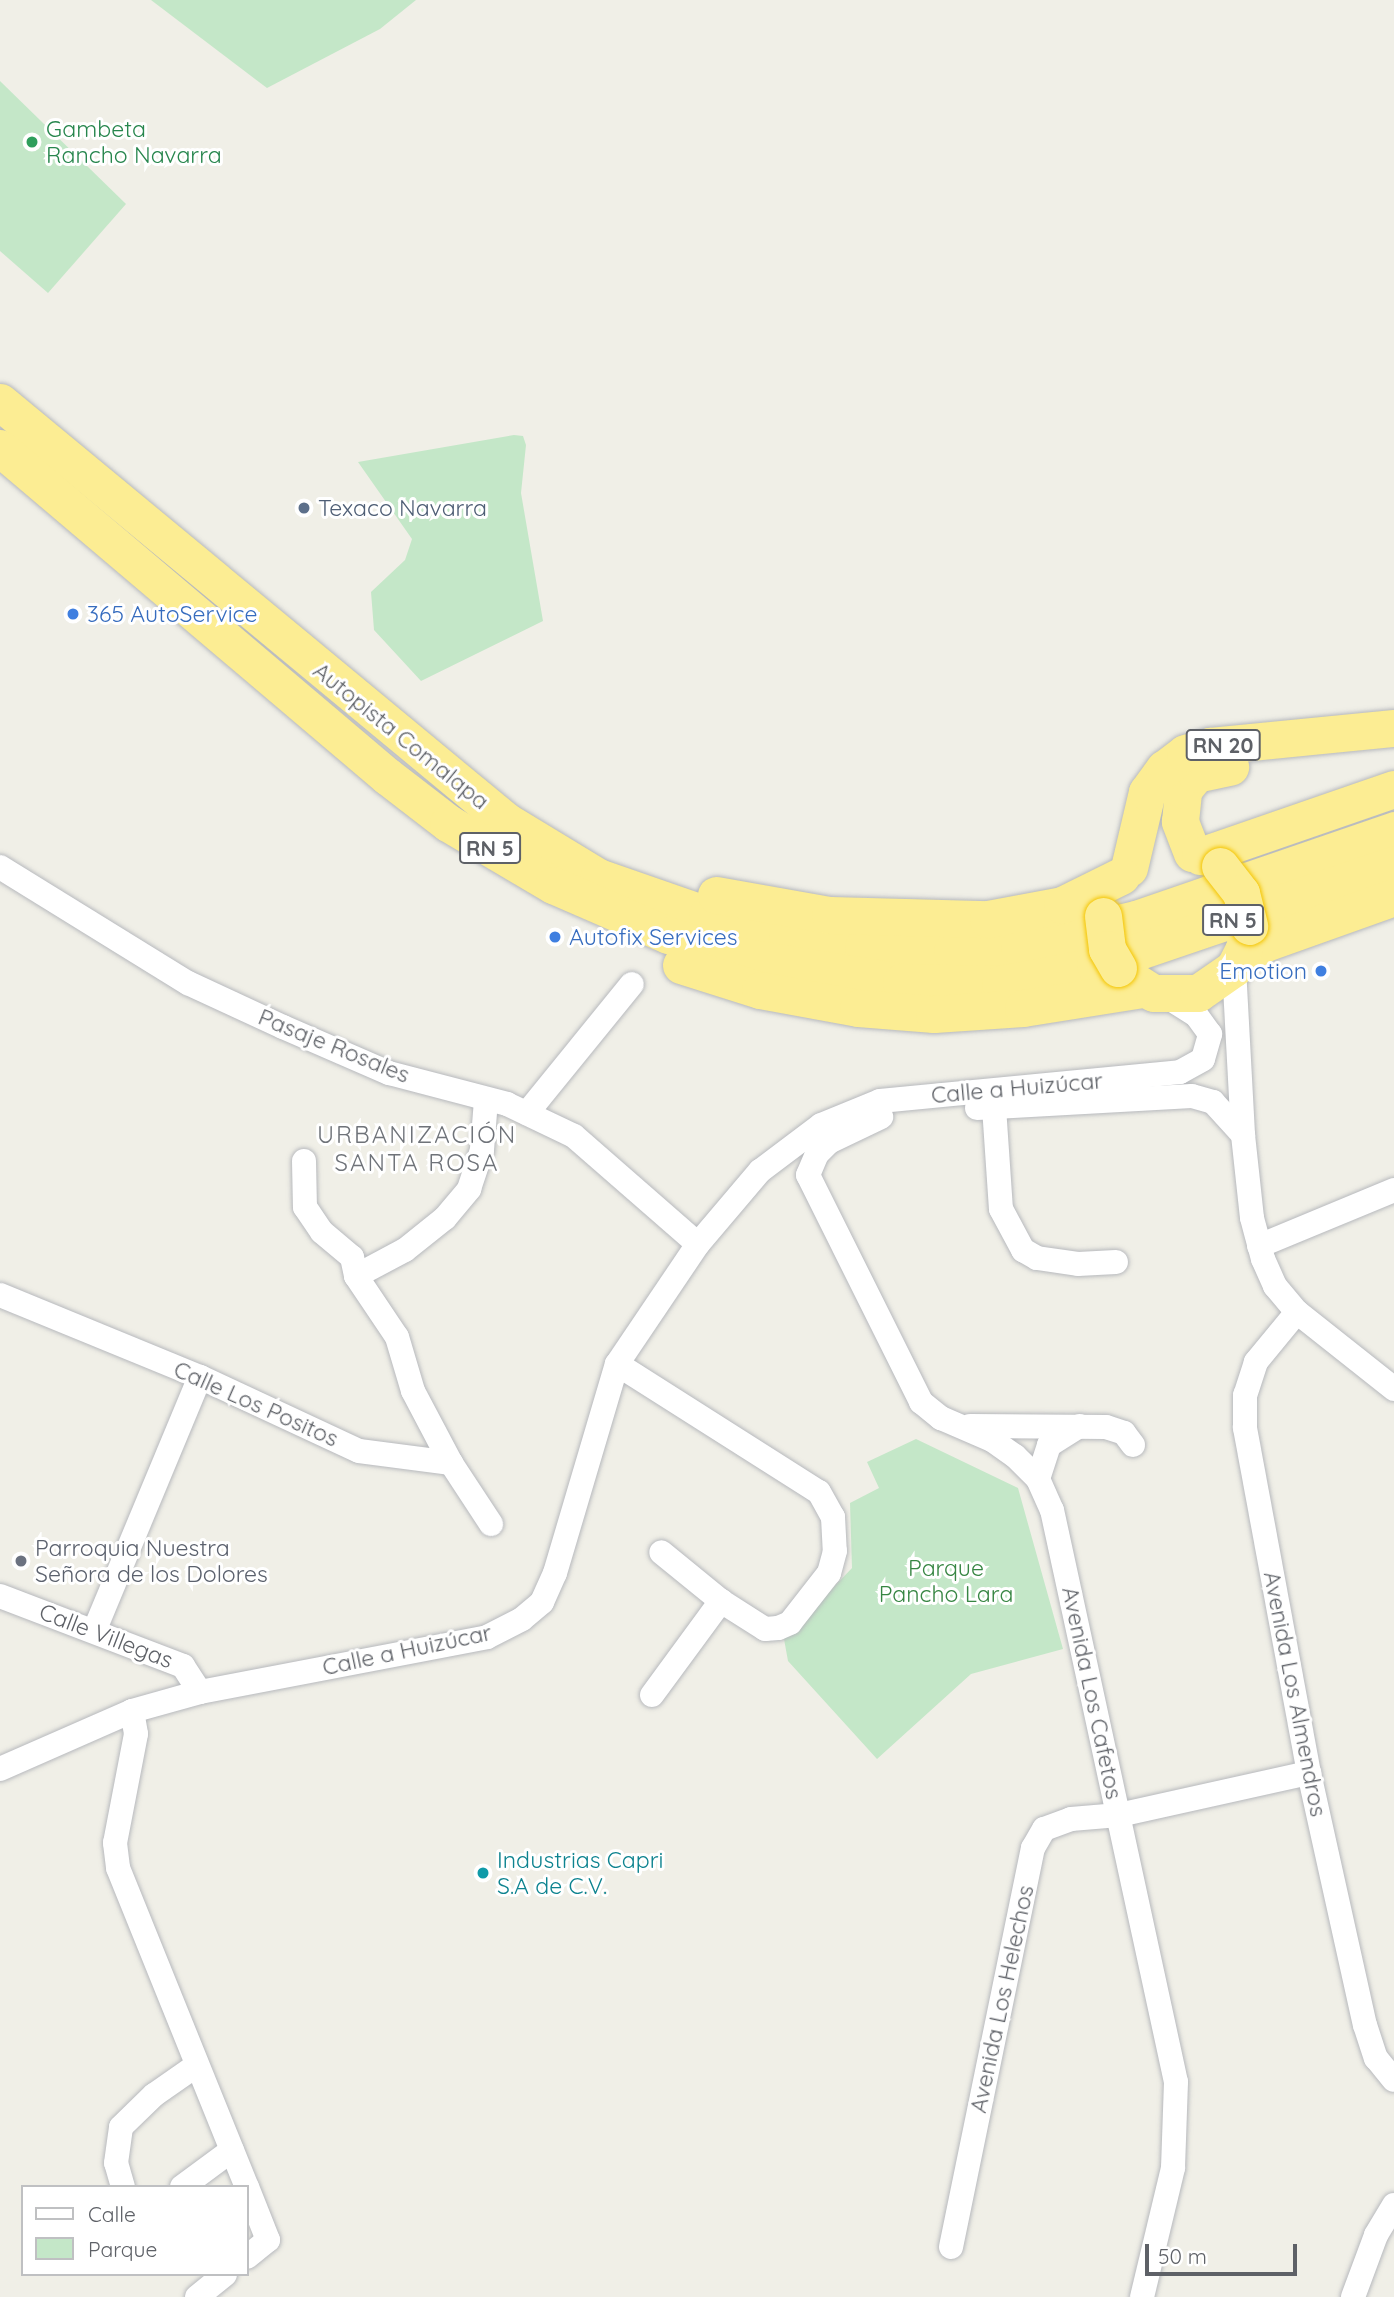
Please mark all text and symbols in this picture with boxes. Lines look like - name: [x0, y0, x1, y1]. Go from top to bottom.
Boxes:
- place label: Gambeta Rancho Navarra: [46, 115, 222, 169]
- marker: Gambeta Rancho Navarra: [24, 134, 40, 150]
- place label: Texaco Navarra: [318, 494, 487, 522]
- marker: Texaco Navarra: [296, 500, 312, 516]
- place label: 365 AutoService: [87, 600, 257, 628]
- marker: 365 AutoService: [65, 606, 81, 622]
- street label: Autopista Comalapa: [308, 657, 494, 815]
- road number: RN 20: [1184, 728, 1262, 762]
- road number: RN 5: [458, 830, 522, 866]
- road number: RN 5: [1202, 902, 1264, 937]
- place label: Autofix Services: [569, 923, 738, 951]
- marker: Autofix Services: [547, 929, 563, 945]
- place label: Emotion: [1219, 957, 1307, 985]
- marker: Emotion: [1313, 963, 1329, 979]
- street label: Pasaje Rosales: [254, 1003, 414, 1089]
- street label: Calle a Huizúcar: [930, 1067, 1104, 1109]
- district label: URBANIZACIÓN SANTA ROSA: [318, 1121, 516, 1177]
- street label: Calle Los Positos: [169, 1355, 343, 1453]
- place label: Parroquia Nuestra Señora de los Dolores: [35, 1534, 268, 1588]
- marker: Parroquia Nuestra Señora de los Dolores: [13, 1553, 29, 1569]
- park label: Parque Pancho Lara: [879, 1554, 1013, 1608]
- street label: Avenida Los Almendros: [1258, 1569, 1332, 1819]
- street label: Avenida Los Cafetos: [1056, 1584, 1128, 1802]
- street label: Calle Villegas: [35, 1598, 177, 1674]
- street label: Calle a Huizúcar: [320, 1619, 494, 1681]
- place label: Industrias Capri S.A de C.V.: [497, 1846, 663, 1900]
- marker: Industrias Capri S.A de C.V.: [475, 1865, 491, 1881]
- street label: Avenida Los Helechos: [964, 1883, 1040, 2115]
- legend: [21, 2185, 248, 2276]
- text: Calle: [88, 2201, 136, 2227]
- scale bar: [1149, 2230, 1301, 2274]
- text: Parque: [88, 2236, 157, 2262]
- text: 50 m: [1158, 2243, 1207, 2269]

